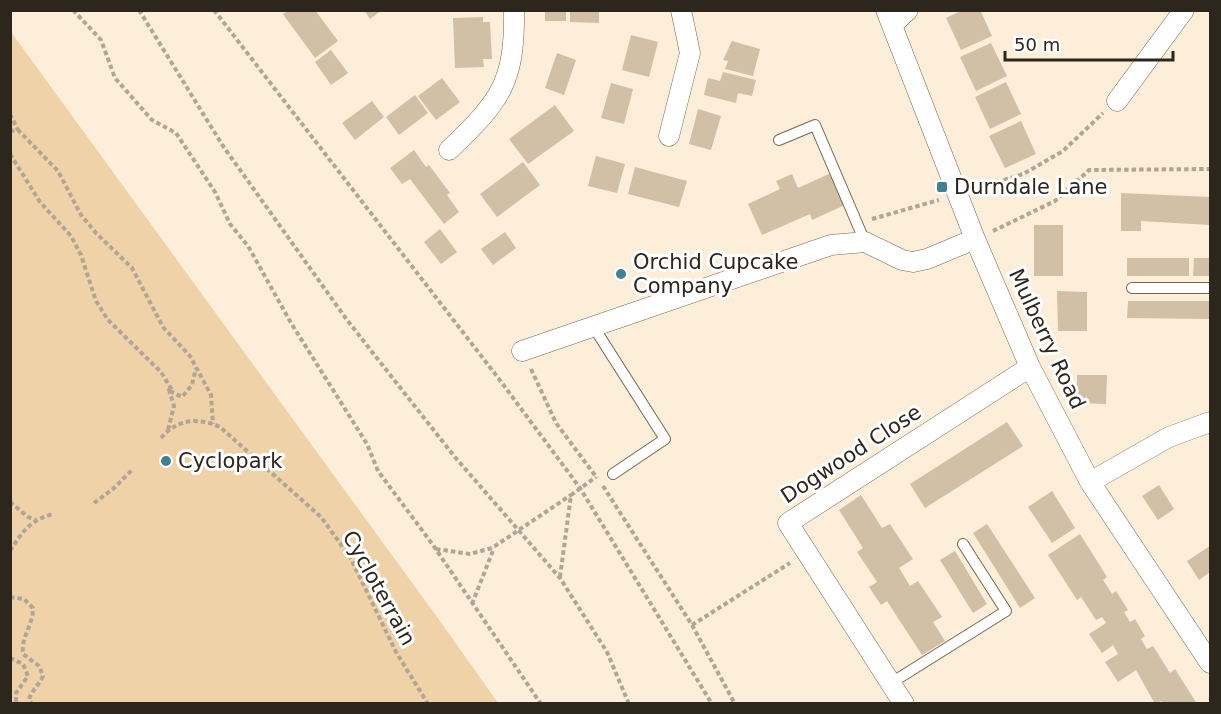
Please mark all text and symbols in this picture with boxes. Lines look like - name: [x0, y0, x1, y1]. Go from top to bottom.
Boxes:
- scale bar: [1005, 24, 1173, 62]
- text: 50 m: [1014, 34, 1060, 55]
- place label: Durndale Lane: [954, 175, 1107, 199]
- marker: Durndale Lane: [935, 180, 949, 194]
- place label: Orchid Cupcake Company: [633, 250, 798, 298]
- street label: Mulberry Road: [1004, 265, 1090, 413]
- marker: Orchid Cupcake Company: [614, 267, 628, 281]
- street label: Dogwood Close: [776, 400, 926, 508]
- place label: Cyclopark: [178, 449, 283, 473]
- marker: Cyclopark: [159, 454, 173, 468]
- street label: Cycloterrain: [338, 526, 420, 650]

